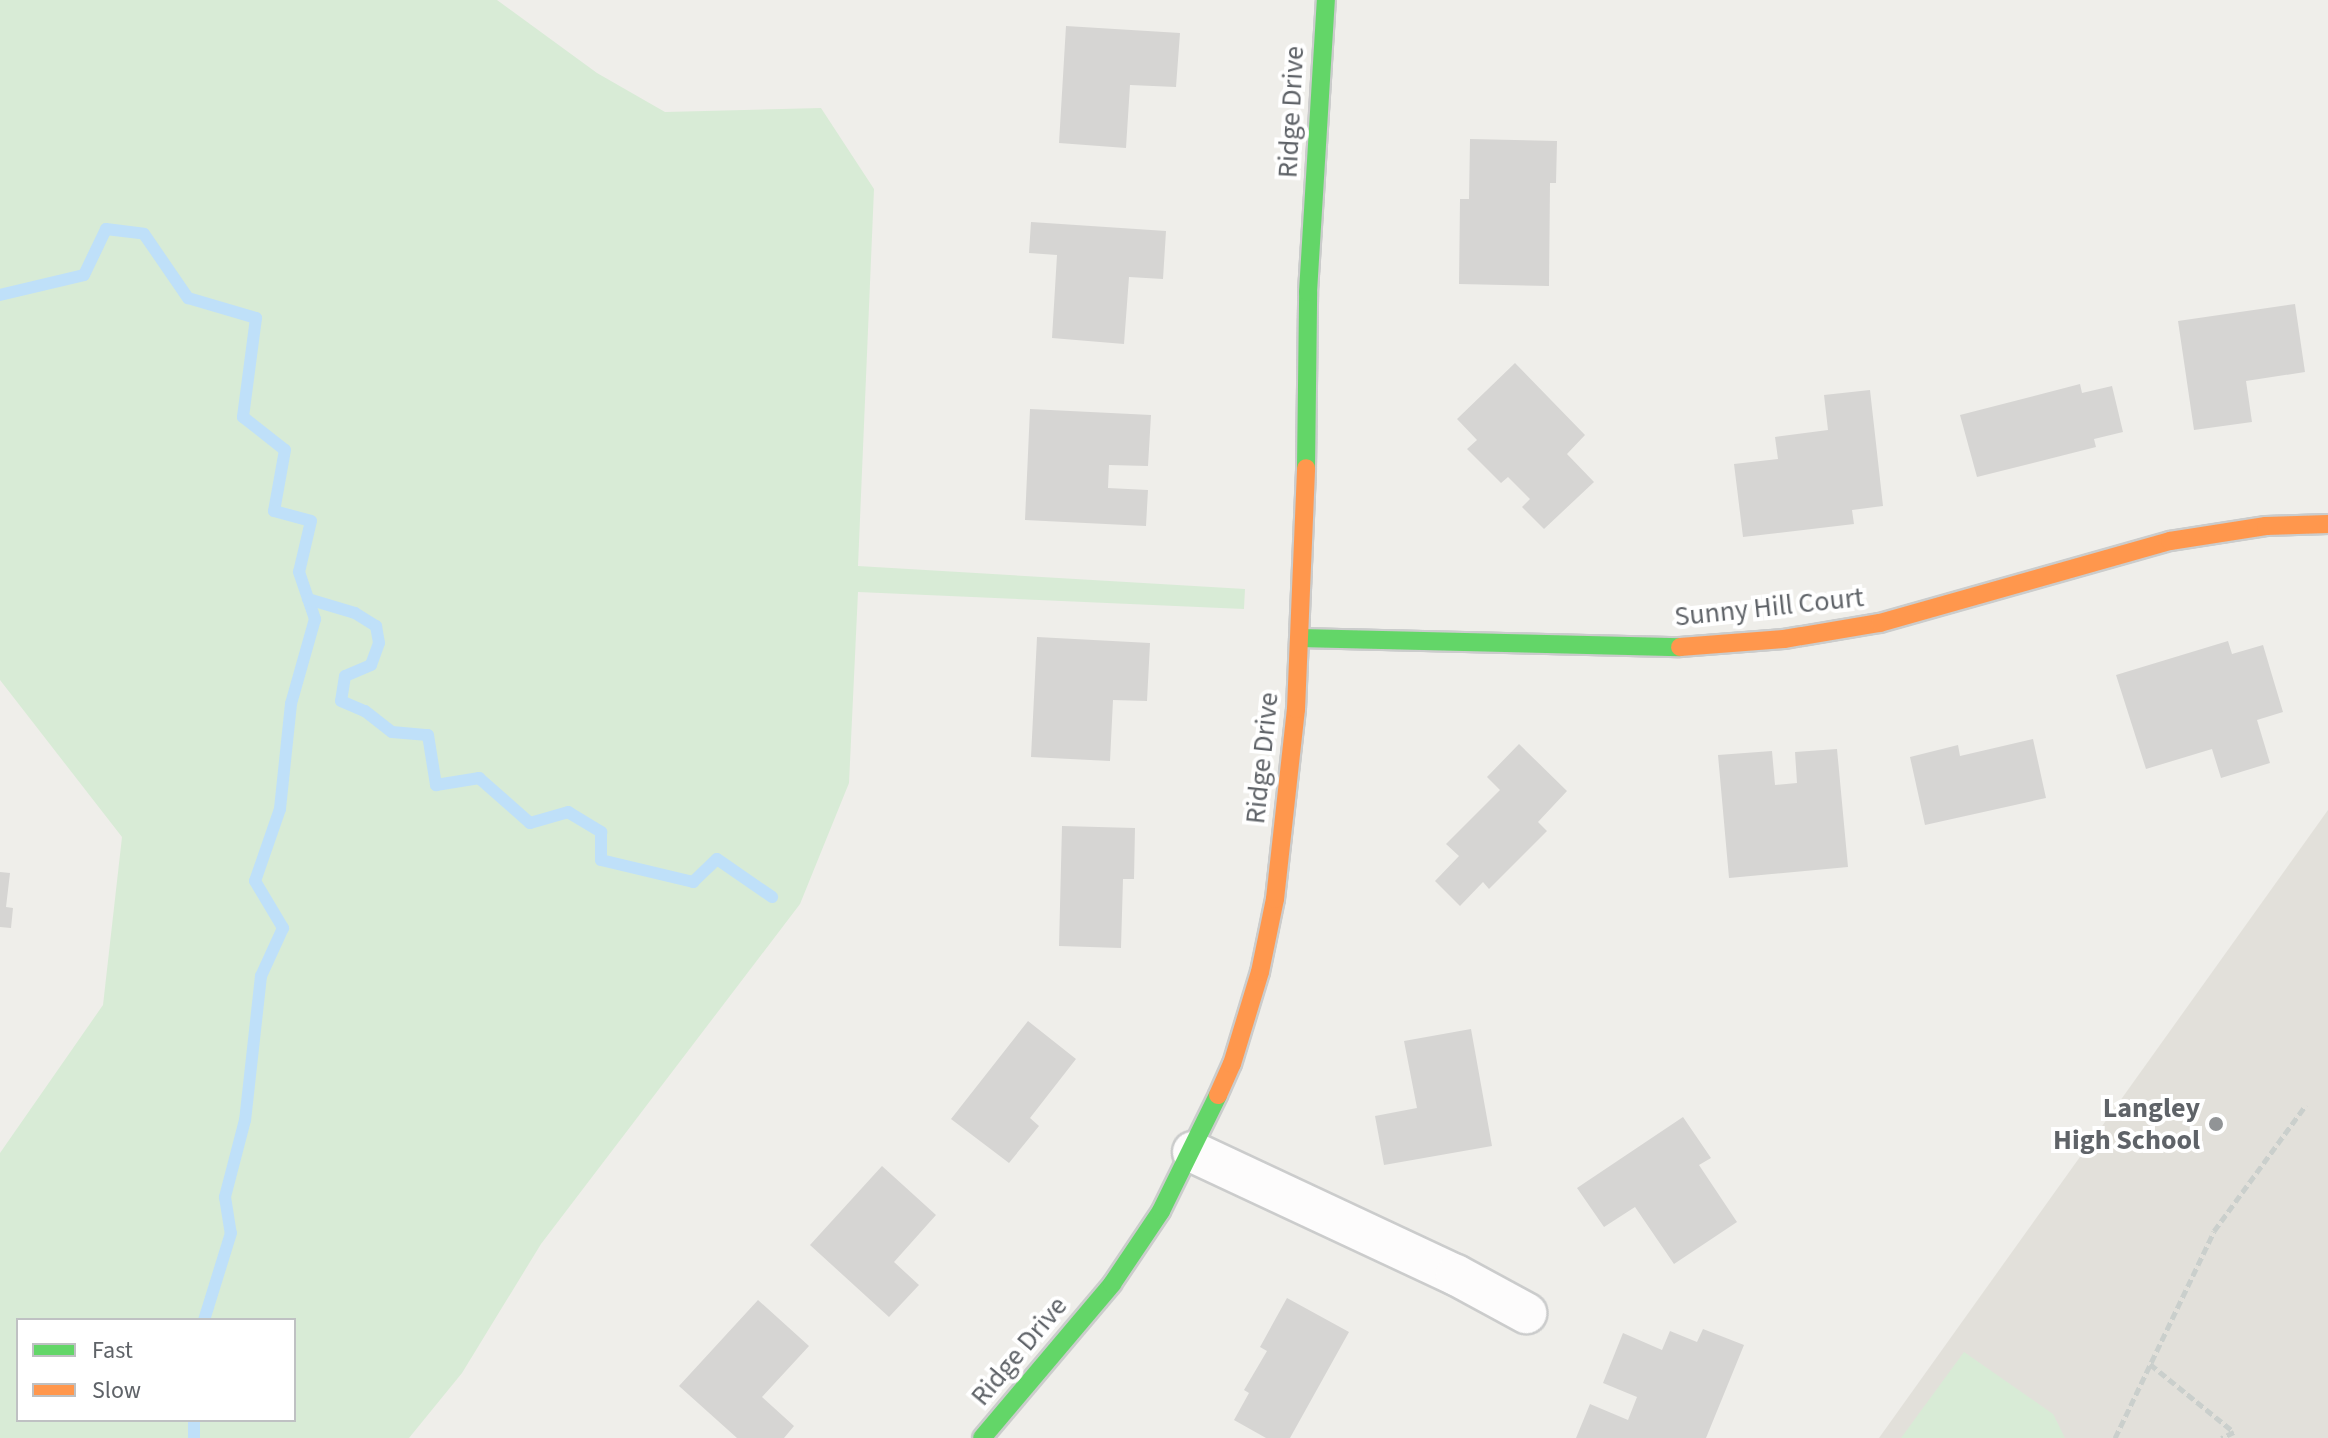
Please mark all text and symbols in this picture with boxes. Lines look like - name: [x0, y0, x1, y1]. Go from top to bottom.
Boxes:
- street label: Ridge Drive: [1271, 45, 1311, 179]
- street label: Sunny Hill Court: [1673, 580, 1865, 634]
- street label: Ridge Drive: [1238, 690, 1286, 826]
- place label: Langley High School: [2053, 1091, 2200, 1157]
- marker: Langley High School: [2207, 1115, 2225, 1133]
- street label: Ridge Drive: [964, 1290, 1074, 1412]
- legend: [16, 1318, 296, 1422]
- text: Fast: [92, 1333, 133, 1368]
- text: Slow: [92, 1373, 141, 1408]

